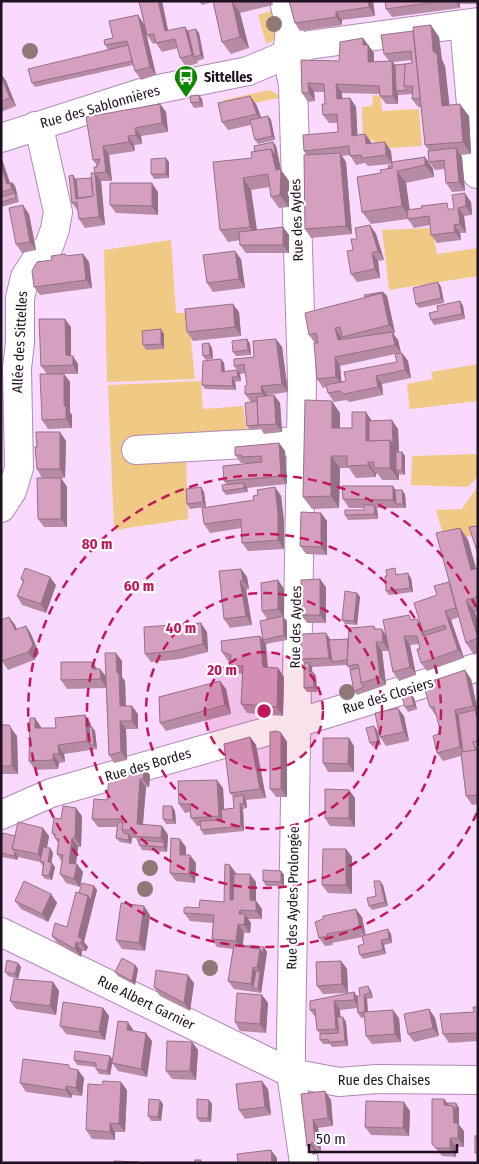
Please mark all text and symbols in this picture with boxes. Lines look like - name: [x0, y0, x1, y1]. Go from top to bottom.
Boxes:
- bus stop icon: Sittelles: [173, 64, 199, 98]
- place label: Sittelles: [204, 69, 252, 86]
- street label: Rue des Sablonnières: [38, 82, 162, 132]
- street label: Rue des Aydes: [287, 178, 307, 262]
- street label: Allée des Sittelles: [9, 291, 31, 393]
- text: 80 m: [82, 535, 112, 553]
- text: 60 m: [124, 577, 154, 595]
- street label: Rue des Aydes: [287, 585, 305, 669]
- text: 40 m: [166, 619, 196, 637]
- text: 20 m: [206, 661, 237, 679]
- street label: Rue des Closiers: [341, 674, 435, 718]
- centre of rings: [255, 702, 273, 720]
- street label: Rue des Bordes: [103, 745, 193, 785]
- street label: Rue des Aydes Prolongée: [283, 826, 303, 970]
- street label: Rue Albert Garnier: [95, 972, 197, 1034]
- street label: Rue des Chaises: [338, 1072, 430, 1089]
- scale bar: [309, 1122, 456, 1154]
- text: 50 m: [316, 1130, 346, 1148]

